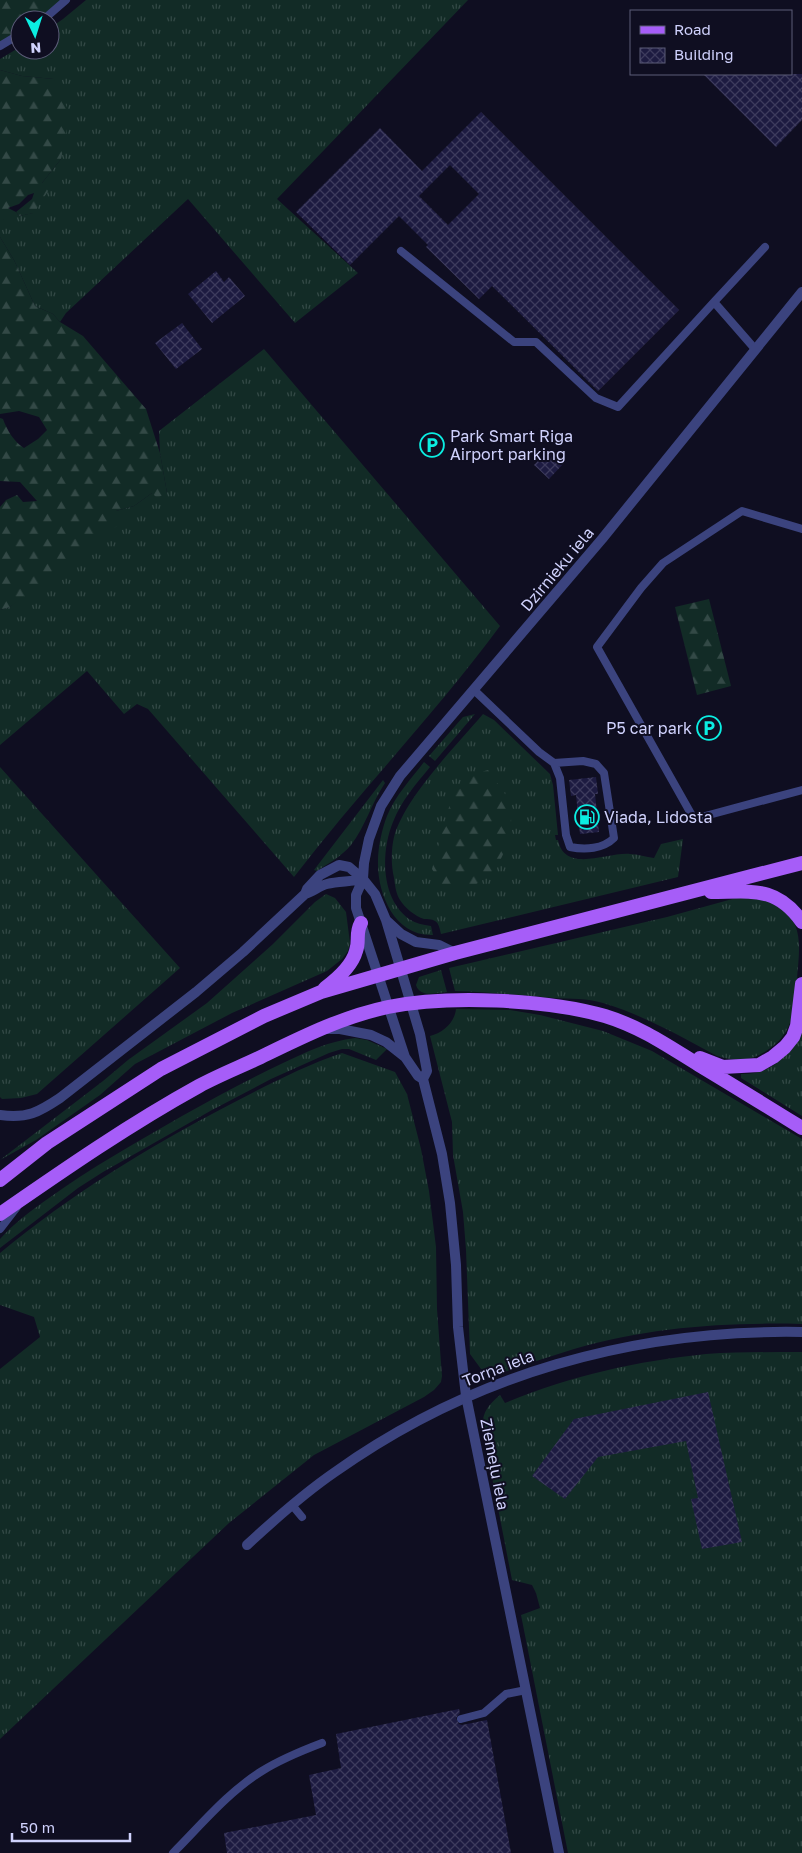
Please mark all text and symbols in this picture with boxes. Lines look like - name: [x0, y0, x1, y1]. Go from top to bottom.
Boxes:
- north arrow: [10, 10, 60, 60]
- legend: [630, 10, 792, 75]
- text: Road: [674, 20, 711, 38]
- text: N: [30, 40, 42, 57]
- text: Building: [674, 45, 734, 63]
- place label: Park Smart Riga Airport parking: [450, 426, 573, 464]
- parking icon: Park Smart Riga Airport parking: [419, 432, 445, 458]
- street label: Dzirnieku iela: [516, 523, 598, 615]
- parking icon: P5 car park: [696, 715, 722, 741]
- place label: P5 car park: [606, 718, 692, 738]
- fuel station icon: Viada, Lidosta: [574, 804, 600, 830]
- place label: Viada, Lidosta: [604, 807, 713, 827]
- street label: Torņa iela: [459, 1345, 537, 1391]
- street label: Ziemeļu iela: [476, 1416, 514, 1512]
- scale bar: [12, 1810, 130, 1842]
- text: 50 m: [20, 1818, 55, 1836]

